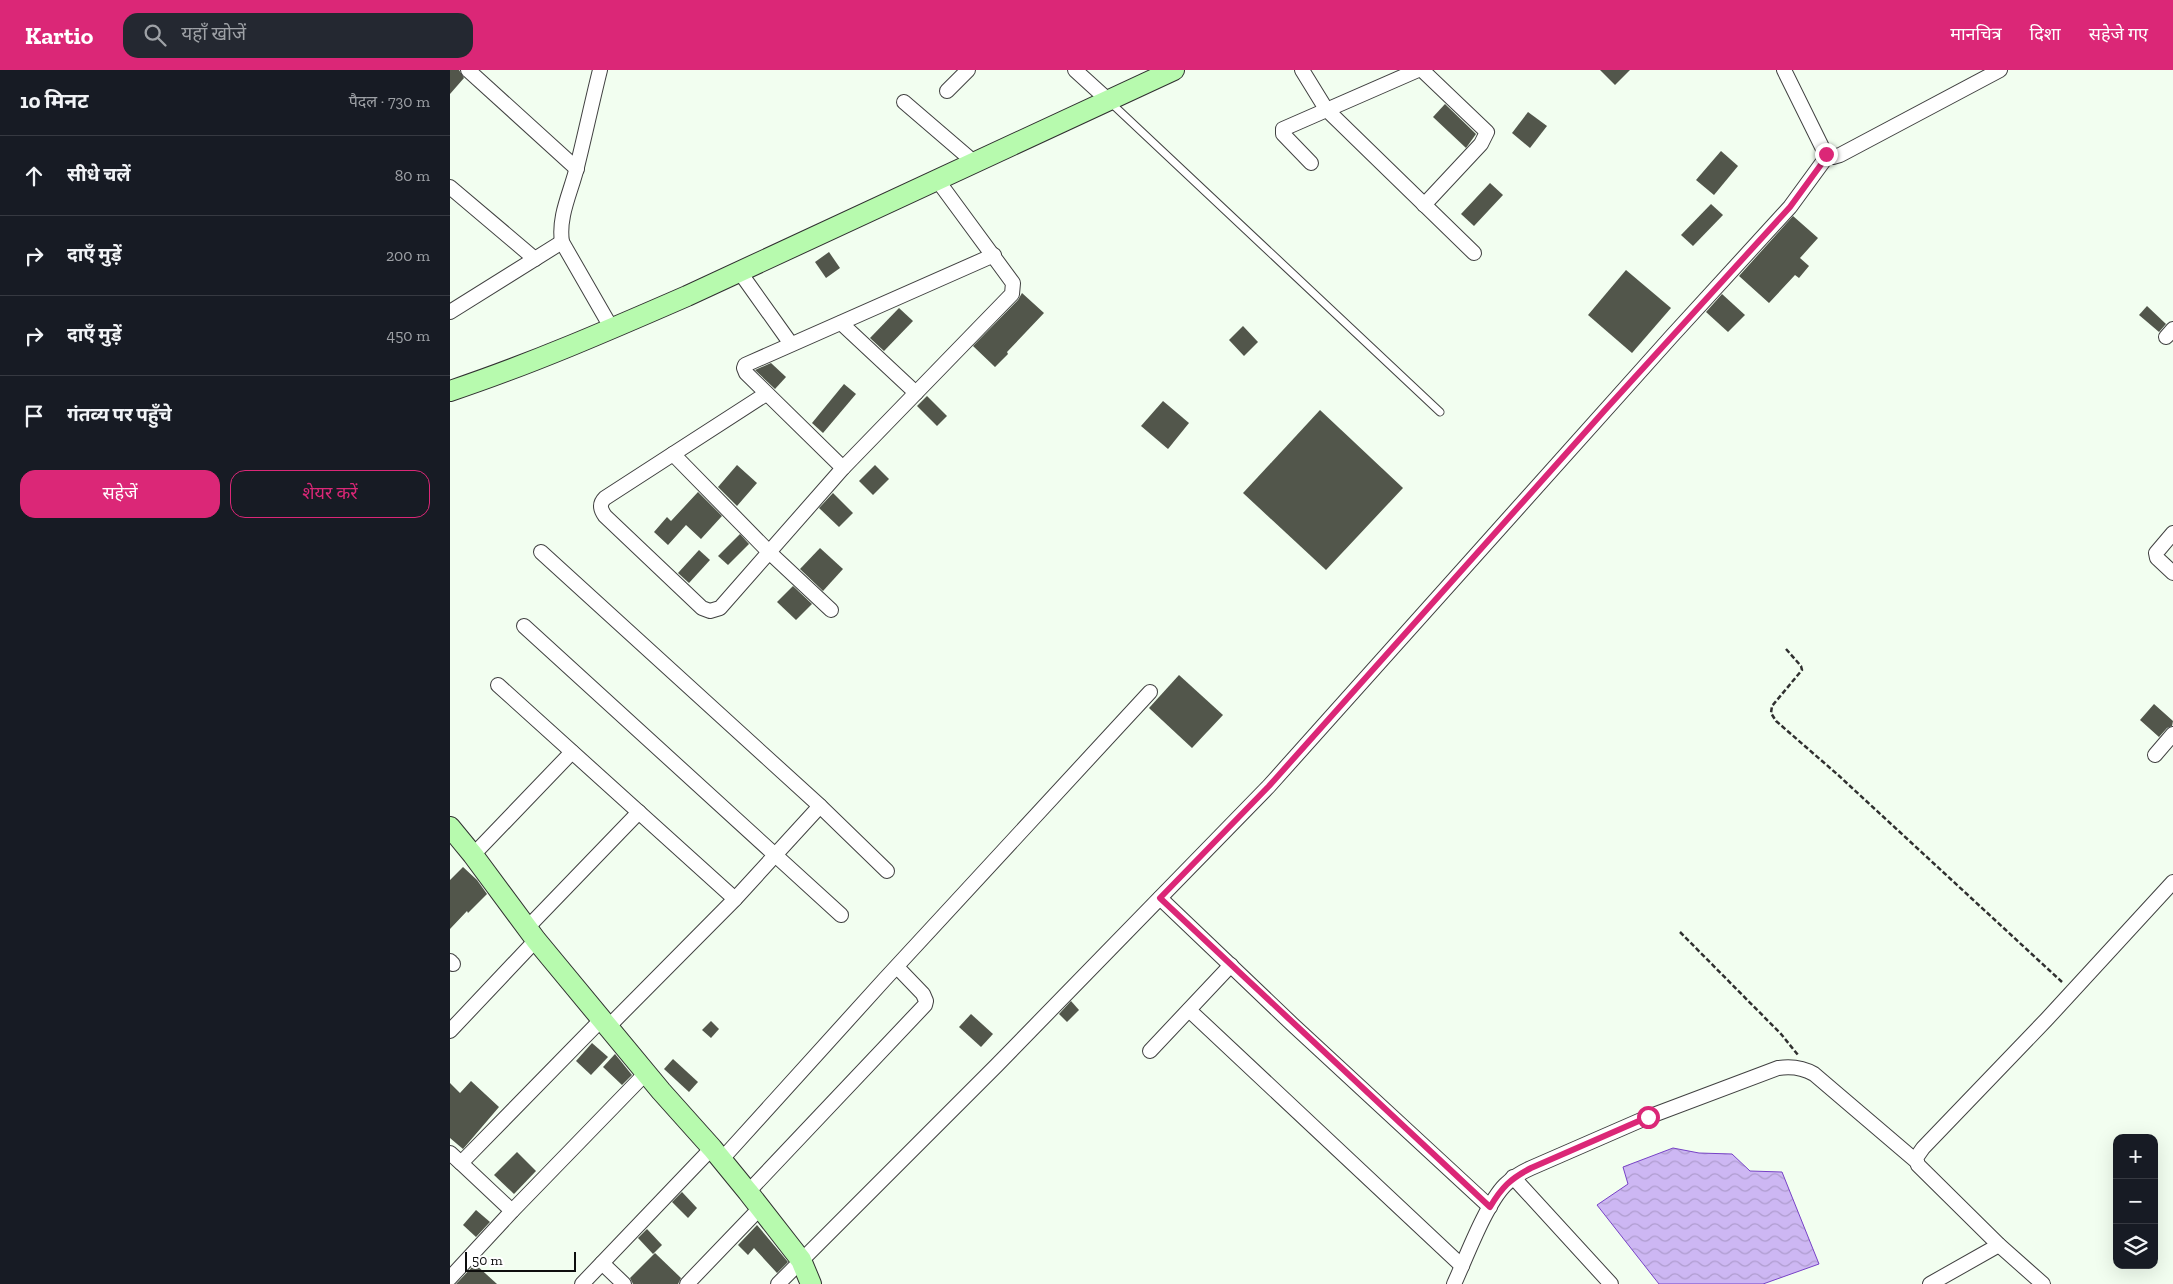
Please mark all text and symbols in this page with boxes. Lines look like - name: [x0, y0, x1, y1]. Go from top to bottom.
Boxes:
- search box: [123, 13, 473, 58]
- text: Kartio: [25, 21, 93, 50]
- icon: search: [141, 21, 169, 49]
- text: यहाँ खोजें: [181, 22, 246, 45]
- text: मानचित्र: [1950, 23, 2002, 45]
- text: दिशा: [2030, 23, 2061, 45]
- text: सहेजे गए: [2089, 23, 2148, 45]
- text: 10 मिनट: [20, 88, 89, 113]
- text: पैदल · 730 m: [349, 92, 430, 111]
- route end: [1815, 143, 1838, 166]
- icon: ahead: [20, 162, 48, 190]
- text: सीधे चलें: [67, 163, 130, 186]
- text: 80 m: [395, 166, 430, 185]
- icon: right: [20, 242, 48, 270]
- text: दाएँ मुड़ें: [67, 243, 122, 266]
- text: 200 m: [386, 246, 430, 265]
- icon: right: [20, 322, 48, 350]
- text: दाएँ मुड़ें: [67, 323, 122, 346]
- text: 450 m: [387, 326, 430, 345]
- icon: arrive: [20, 402, 48, 430]
- text: गंतव्य पर पहुँचे: [67, 403, 172, 426]
- button: सहेजें: [20, 470, 220, 518]
- button: शेयर करें: [230, 470, 430, 518]
- route start: [1637, 1106, 1660, 1129]
- map controls: [2113, 1134, 2158, 1269]
- button: +: [2113, 1134, 2158, 1179]
- button: −: [2113, 1179, 2158, 1224]
- button: layers: [2113, 1224, 2158, 1269]
- scale bar: [465, 1249, 576, 1272]
- text: 50 m: [472, 1252, 503, 1269]

